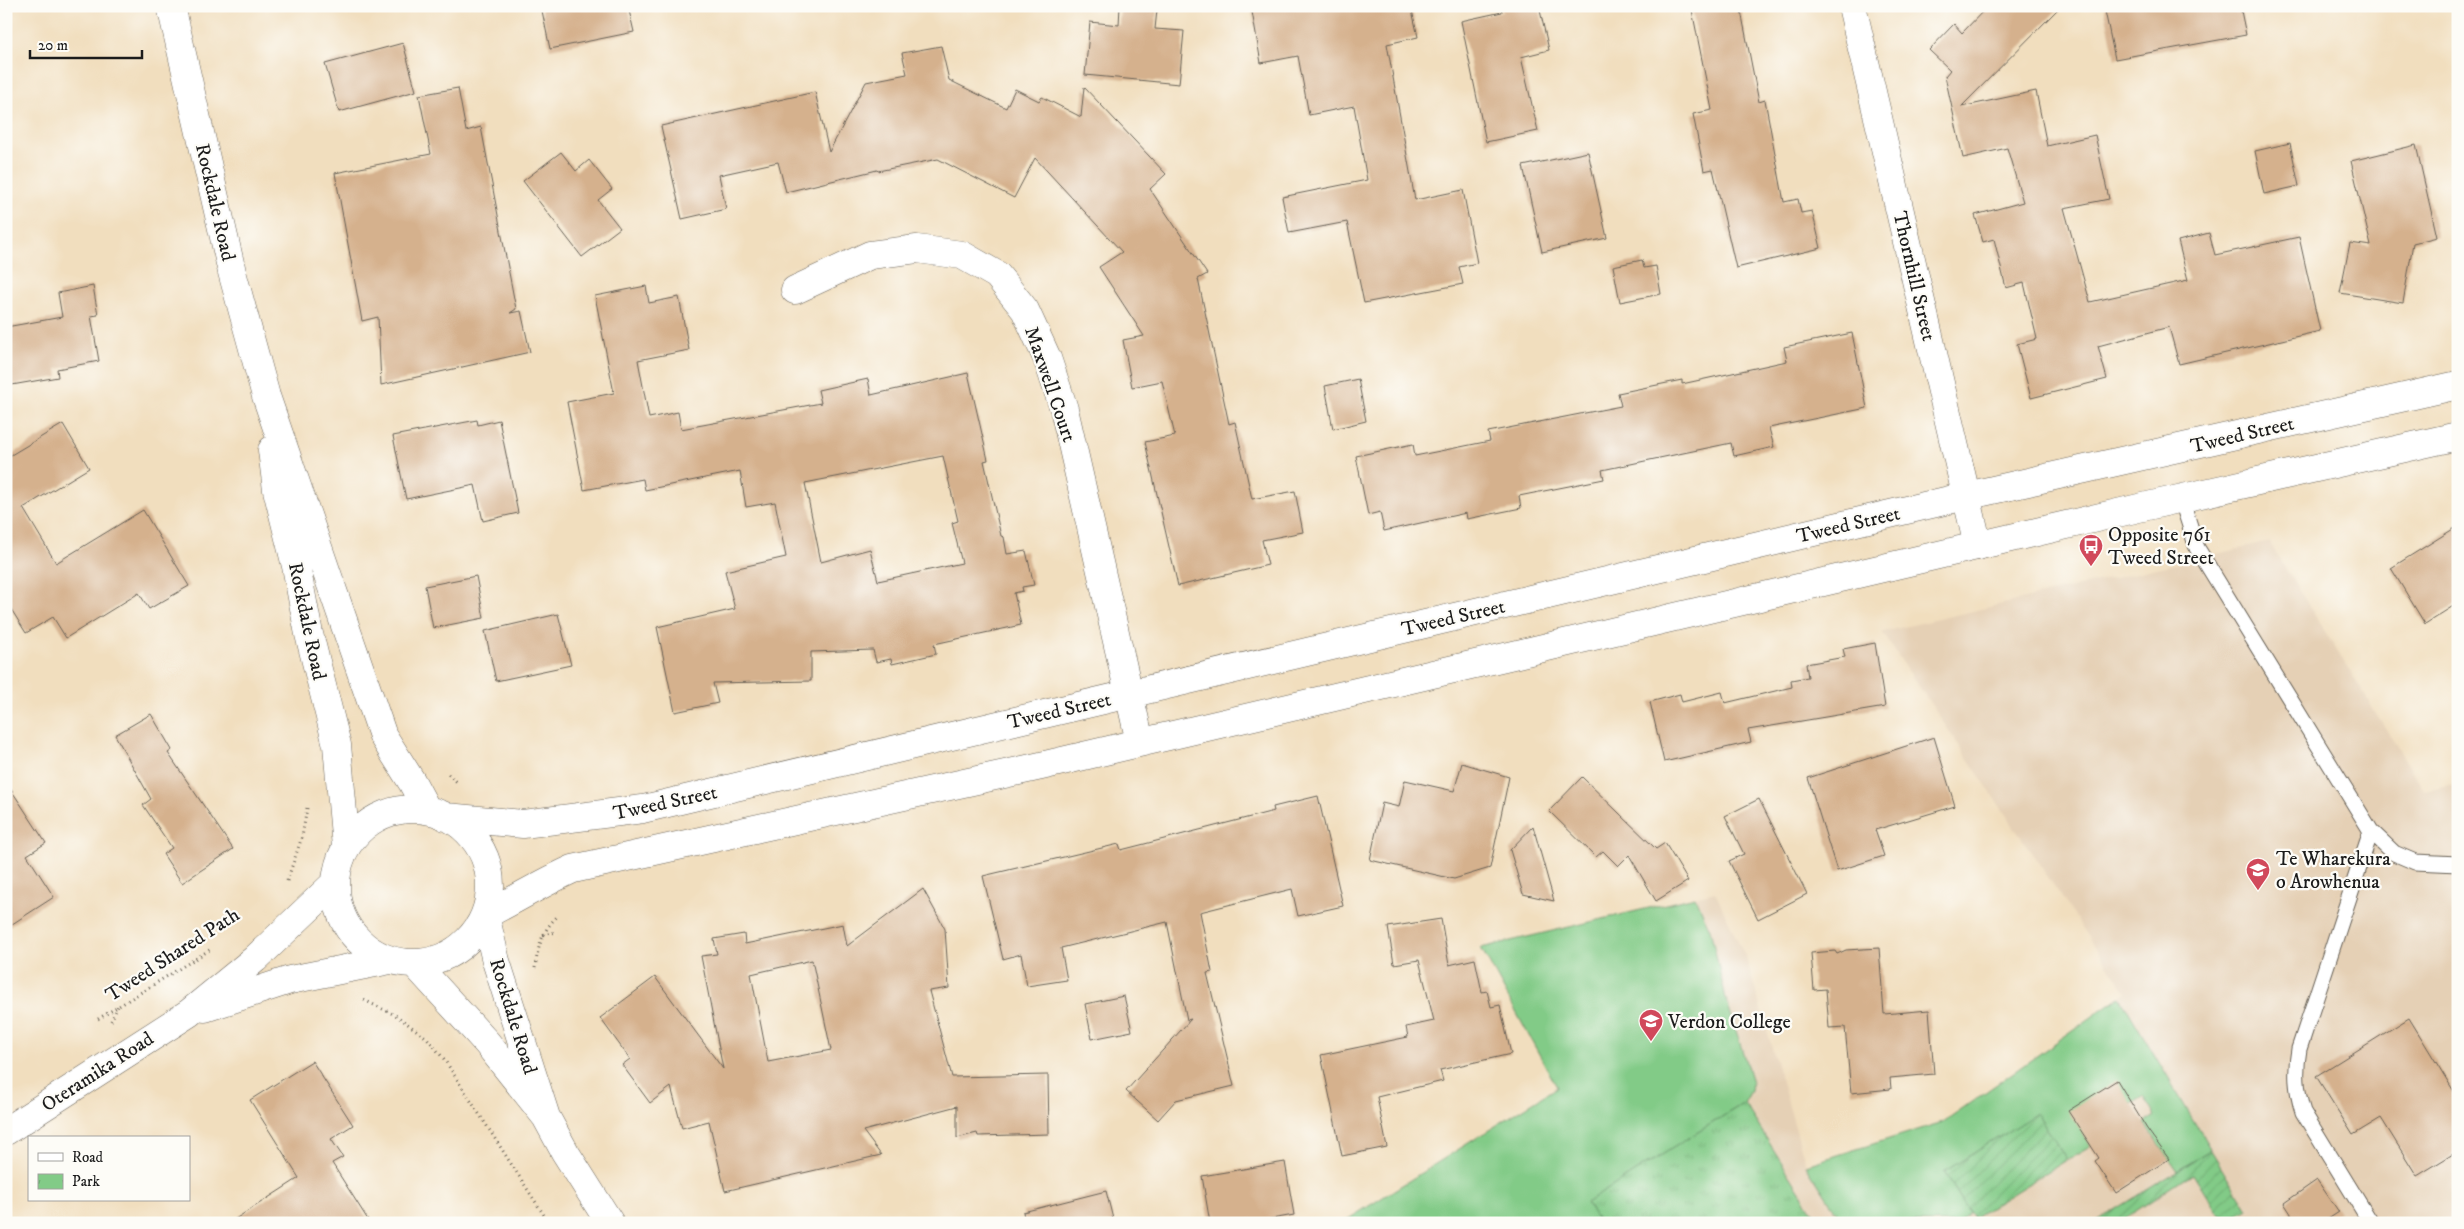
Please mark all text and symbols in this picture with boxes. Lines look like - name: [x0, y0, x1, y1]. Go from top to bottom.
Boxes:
- scale bar: [30, 28, 142, 60]
- text: 20 m: [38, 36, 68, 55]
- street label: Rockdale Road: [189, 141, 240, 263]
- street label: Thornhill Street: [1886, 209, 1941, 344]
- street label: Maxwell Court: [1018, 323, 1081, 446]
- street label: Tweed Street: [2188, 411, 2297, 460]
- street label: Tweed Street: [1794, 501, 1903, 550]
- place label: Opposite 761 Tweed Street: [2108, 523, 2214, 571]
- bus stop icon: Opposite 761 Tweed Street: [2078, 533, 2104, 567]
- street label: Rockdale Road: [282, 560, 331, 682]
- street label: Tweed Street: [1399, 594, 1508, 643]
- street label: Tweed Street: [1005, 687, 1114, 736]
- street label: Tweed Street: [611, 780, 720, 827]
- place label: Te Wharekura o Arowhenua: [2276, 847, 2391, 895]
- school or university icon: Te Wharekura o Arowhenua: [2245, 857, 2271, 891]
- street label: Tweed Shared Path: [101, 902, 245, 1008]
- street label: Rockdale Road: [483, 956, 542, 1077]
- school or university icon: Verdon College: [1638, 1008, 1664, 1042]
- place label: Verdon College: [1667, 1010, 1791, 1035]
- street label: Oteramika Road: [37, 1027, 159, 1118]
- legend: [28, 1136, 190, 1202]
- text: Road: [72, 1148, 104, 1167]
- text: Park: [72, 1172, 101, 1191]

